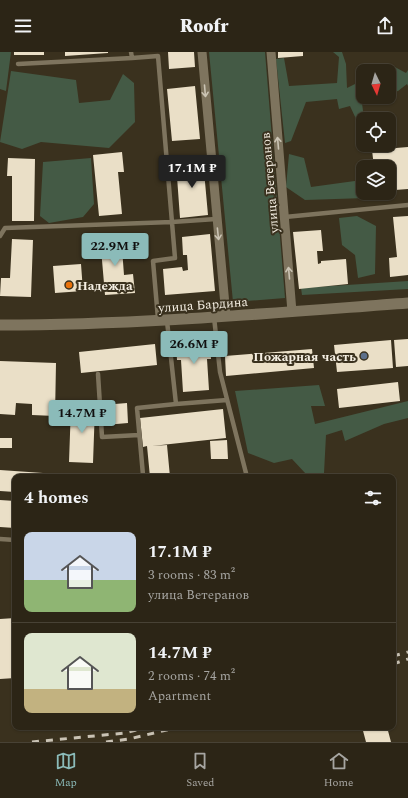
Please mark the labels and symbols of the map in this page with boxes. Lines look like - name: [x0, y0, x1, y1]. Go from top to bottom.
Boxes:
- north arrow: [356, 64, 396, 104]
- one-way arrow: [202, 84, 209, 97]
- street label: улица Ветеранов: [256, 131, 284, 235]
- one-way arrow: [275, 137, 282, 150]
- pin: 17.1M ₽: [155, 155, 229, 189]
- one-way arrow: [214, 227, 221, 240]
- pin: 22.9M ₽: [78, 233, 152, 267]
- one-way arrow: [285, 267, 293, 280]
- place label: Надежда: [77, 276, 133, 296]
- marker: Надежда: [64, 280, 74, 290]
- street label: улица Бардина: [157, 292, 249, 318]
- pin: 26.6M ₽: [157, 331, 231, 365]
- place label: Пожарная часть: [253, 347, 356, 367]
- marker: Пожарная часть: [359, 351, 369, 361]
- pin: 14.7M ₽: [45, 400, 119, 434]

